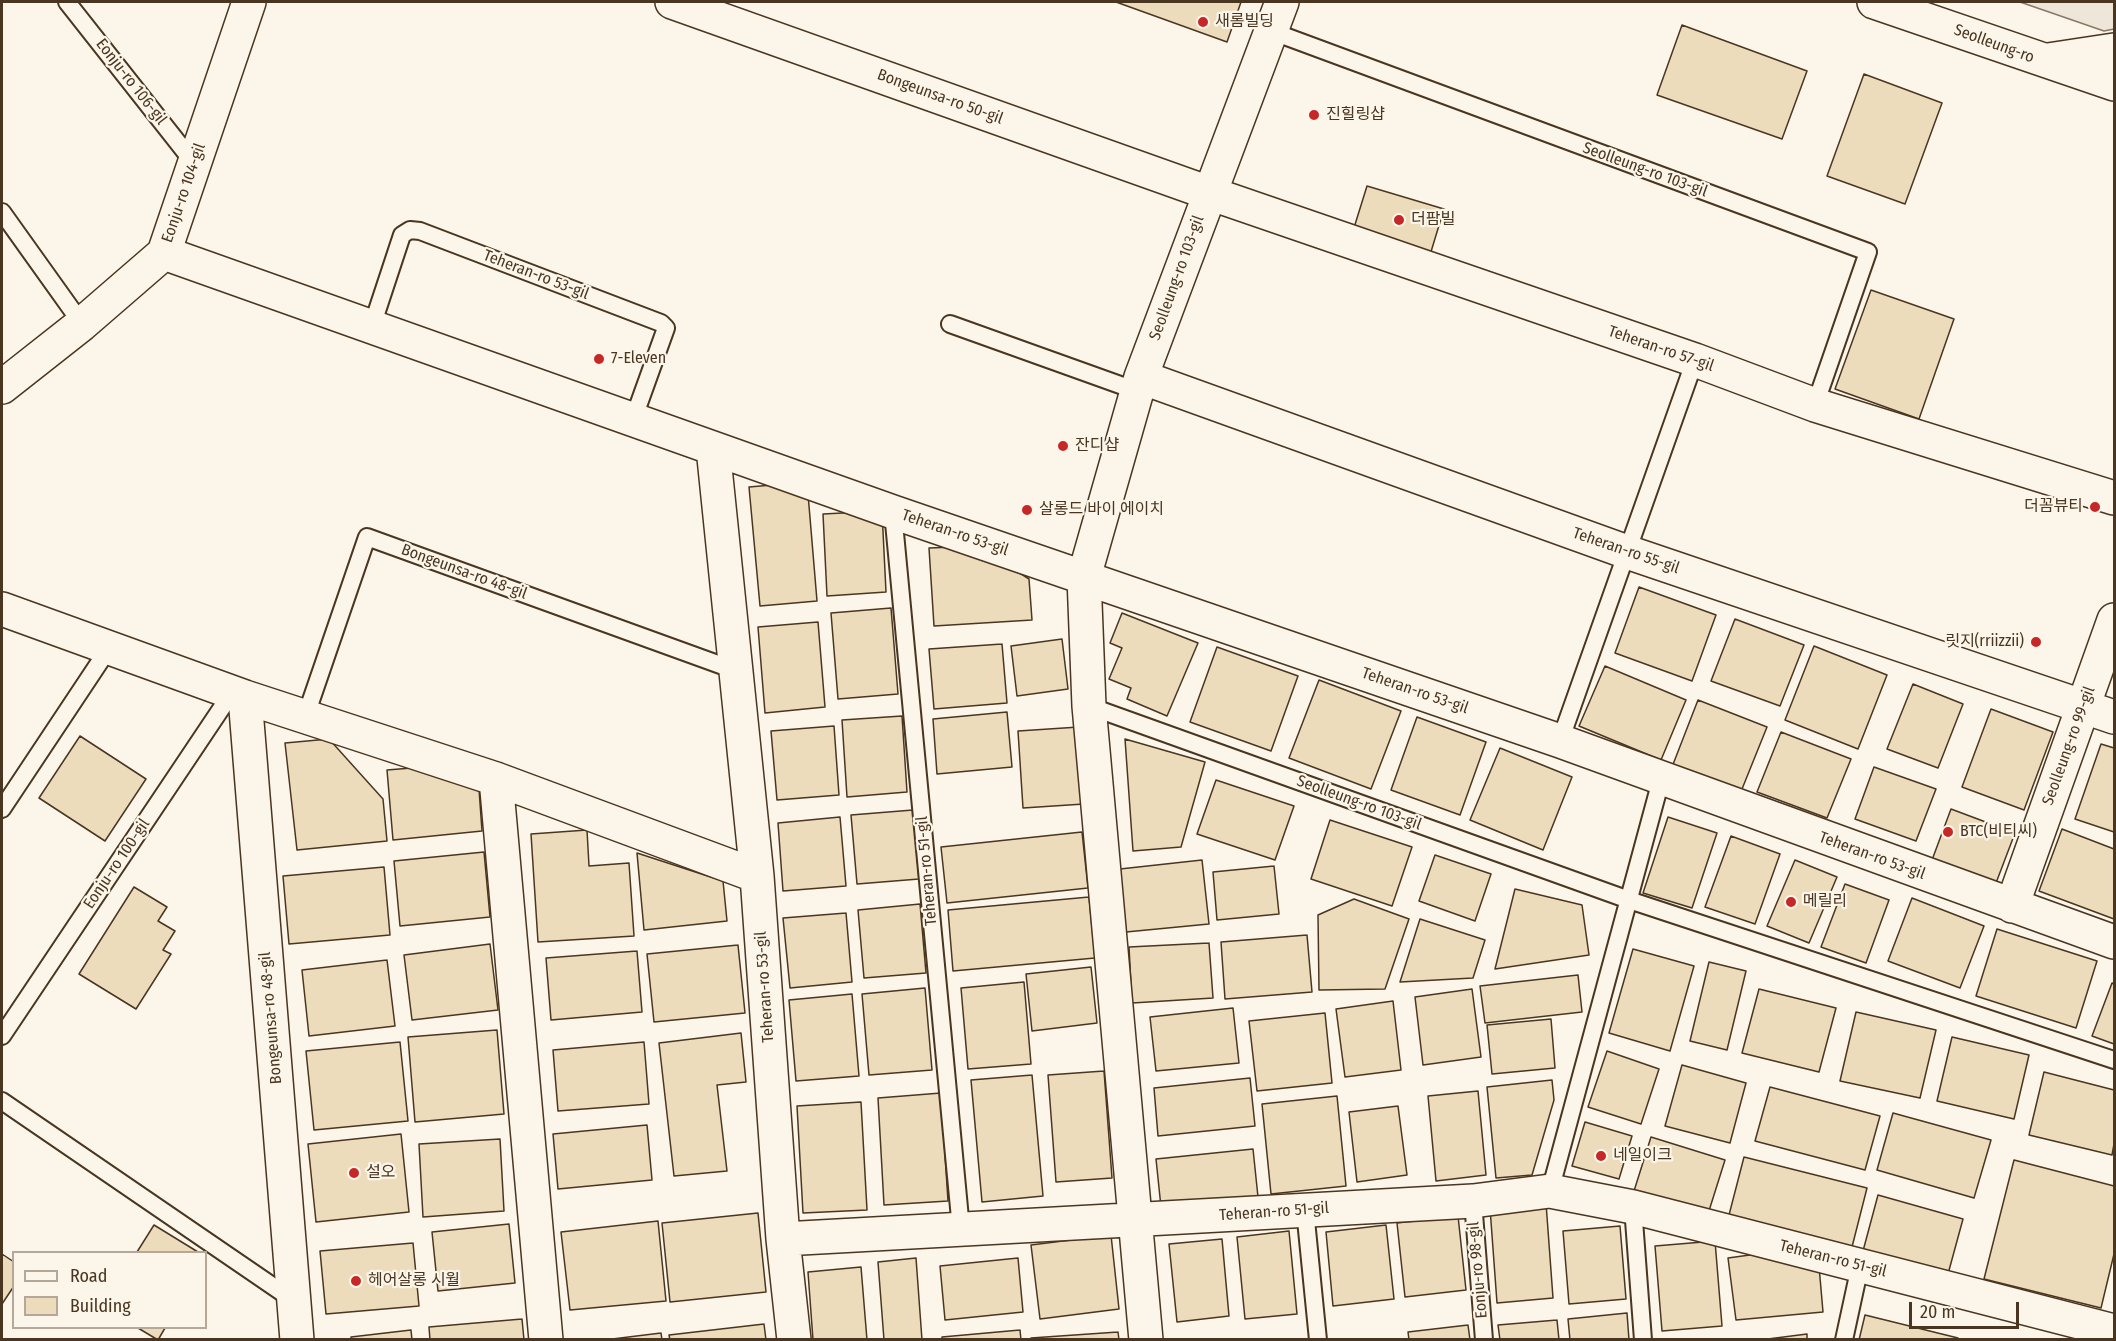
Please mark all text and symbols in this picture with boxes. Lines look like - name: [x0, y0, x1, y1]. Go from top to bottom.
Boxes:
- place label: 새롬빌딩: [1215, 12, 1274, 32]
- marker: 새롬빌딩: [1196, 15, 1210, 29]
- street label: Seolleung-ro: [1951, 21, 2037, 67]
- street label: Eonju-ro 106-gil: [91, 35, 171, 129]
- street label: Bongeunsa-ro 50-gil: [874, 65, 1006, 129]
- place label: 진힐링샵: [1326, 105, 1385, 125]
- marker: 진힐링샵: [1307, 108, 1321, 122]
- street label: Seolleung-ro 103-gil: [1580, 139, 1710, 201]
- street label: Eonju-ro 104-gil: [158, 141, 210, 245]
- place label: 더팜빌: [1411, 210, 1455, 230]
- street label: Seolleung-ro 103-gil: [1146, 213, 1208, 343]
- marker: 더팜빌: [1392, 213, 1406, 227]
- street label: Teheran-ro 53-gil: [481, 246, 591, 304]
- street label: Teheran-ro 57-gil: [1606, 322, 1716, 376]
- place label: 7-Eleven: [611, 349, 666, 369]
- marker: 7-Eleven: [592, 352, 606, 366]
- place label: 잔디샵: [1075, 436, 1119, 456]
- marker: 잔디샵: [1056, 439, 1070, 453]
- place label: 더꼼뷰티: [2024, 497, 2083, 517]
- place label: 살롱드 바이 에이치: [1039, 500, 1164, 520]
- marker: 더꼼뷰티: [2088, 500, 2102, 514]
- marker: 살롱드 바이 에이치: [1020, 503, 1034, 517]
- street label: Teheran-ro 53-gil: [899, 506, 1011, 560]
- street label: Teheran-ro 55-gil: [1570, 524, 1682, 578]
- street label: Bongeunsa-ro 48-gil: [398, 540, 530, 604]
- place label: 릿지(rriizzii): [1945, 632, 2024, 652]
- marker: 릿지(rriizzii): [2029, 635, 2043, 649]
- street label: Teheran-ro 53-gil: [1359, 664, 1471, 718]
- street label: Seolleung-ro 99-gil: [2039, 684, 2099, 808]
- street label: Seolleung-ro 103-gil: [1294, 772, 1424, 834]
- street label: Eonju-ro 100-gil: [80, 815, 154, 913]
- street label: Teheran-ro 51-gil: [913, 815, 941, 927]
- place label: BTC(비티씨): [1960, 822, 2037, 842]
- marker: BTC(비티씨): [1941, 825, 1955, 839]
- street label: Teheran-ro 53-gil: [1816, 828, 1928, 884]
- place label: 메릴리: [1803, 892, 1847, 912]
- marker: 메릴리: [1784, 895, 1798, 909]
- street label: Teheran-ro 53-gil: [752, 931, 778, 1043]
- street label: Bongeunsa-ro 48-gil: [256, 951, 286, 1085]
- place label: 네일이크: [1613, 1146, 1672, 1166]
- marker: 네일이크: [1594, 1149, 1608, 1163]
- place label: 설오: [366, 1163, 395, 1183]
- marker: 설오: [347, 1166, 361, 1180]
- street label: Teheran-ro 51-gil: [1219, 1199, 1329, 1225]
- street label: Eonju-ro 98-gil: [1464, 1221, 1492, 1319]
- street label: Teheran-ro 51-gil: [1777, 1236, 1889, 1282]
- legend: [12, 1251, 207, 1329]
- text: Road: [70, 1265, 107, 1287]
- place label: 헤어살롱 시월: [368, 1271, 460, 1291]
- marker: 헤어살롱 시월: [349, 1274, 363, 1288]
- scale bar: [1912, 1290, 2022, 1328]
- text: Building: [70, 1295, 131, 1317]
- text: 20 m: [1920, 1301, 1955, 1323]

